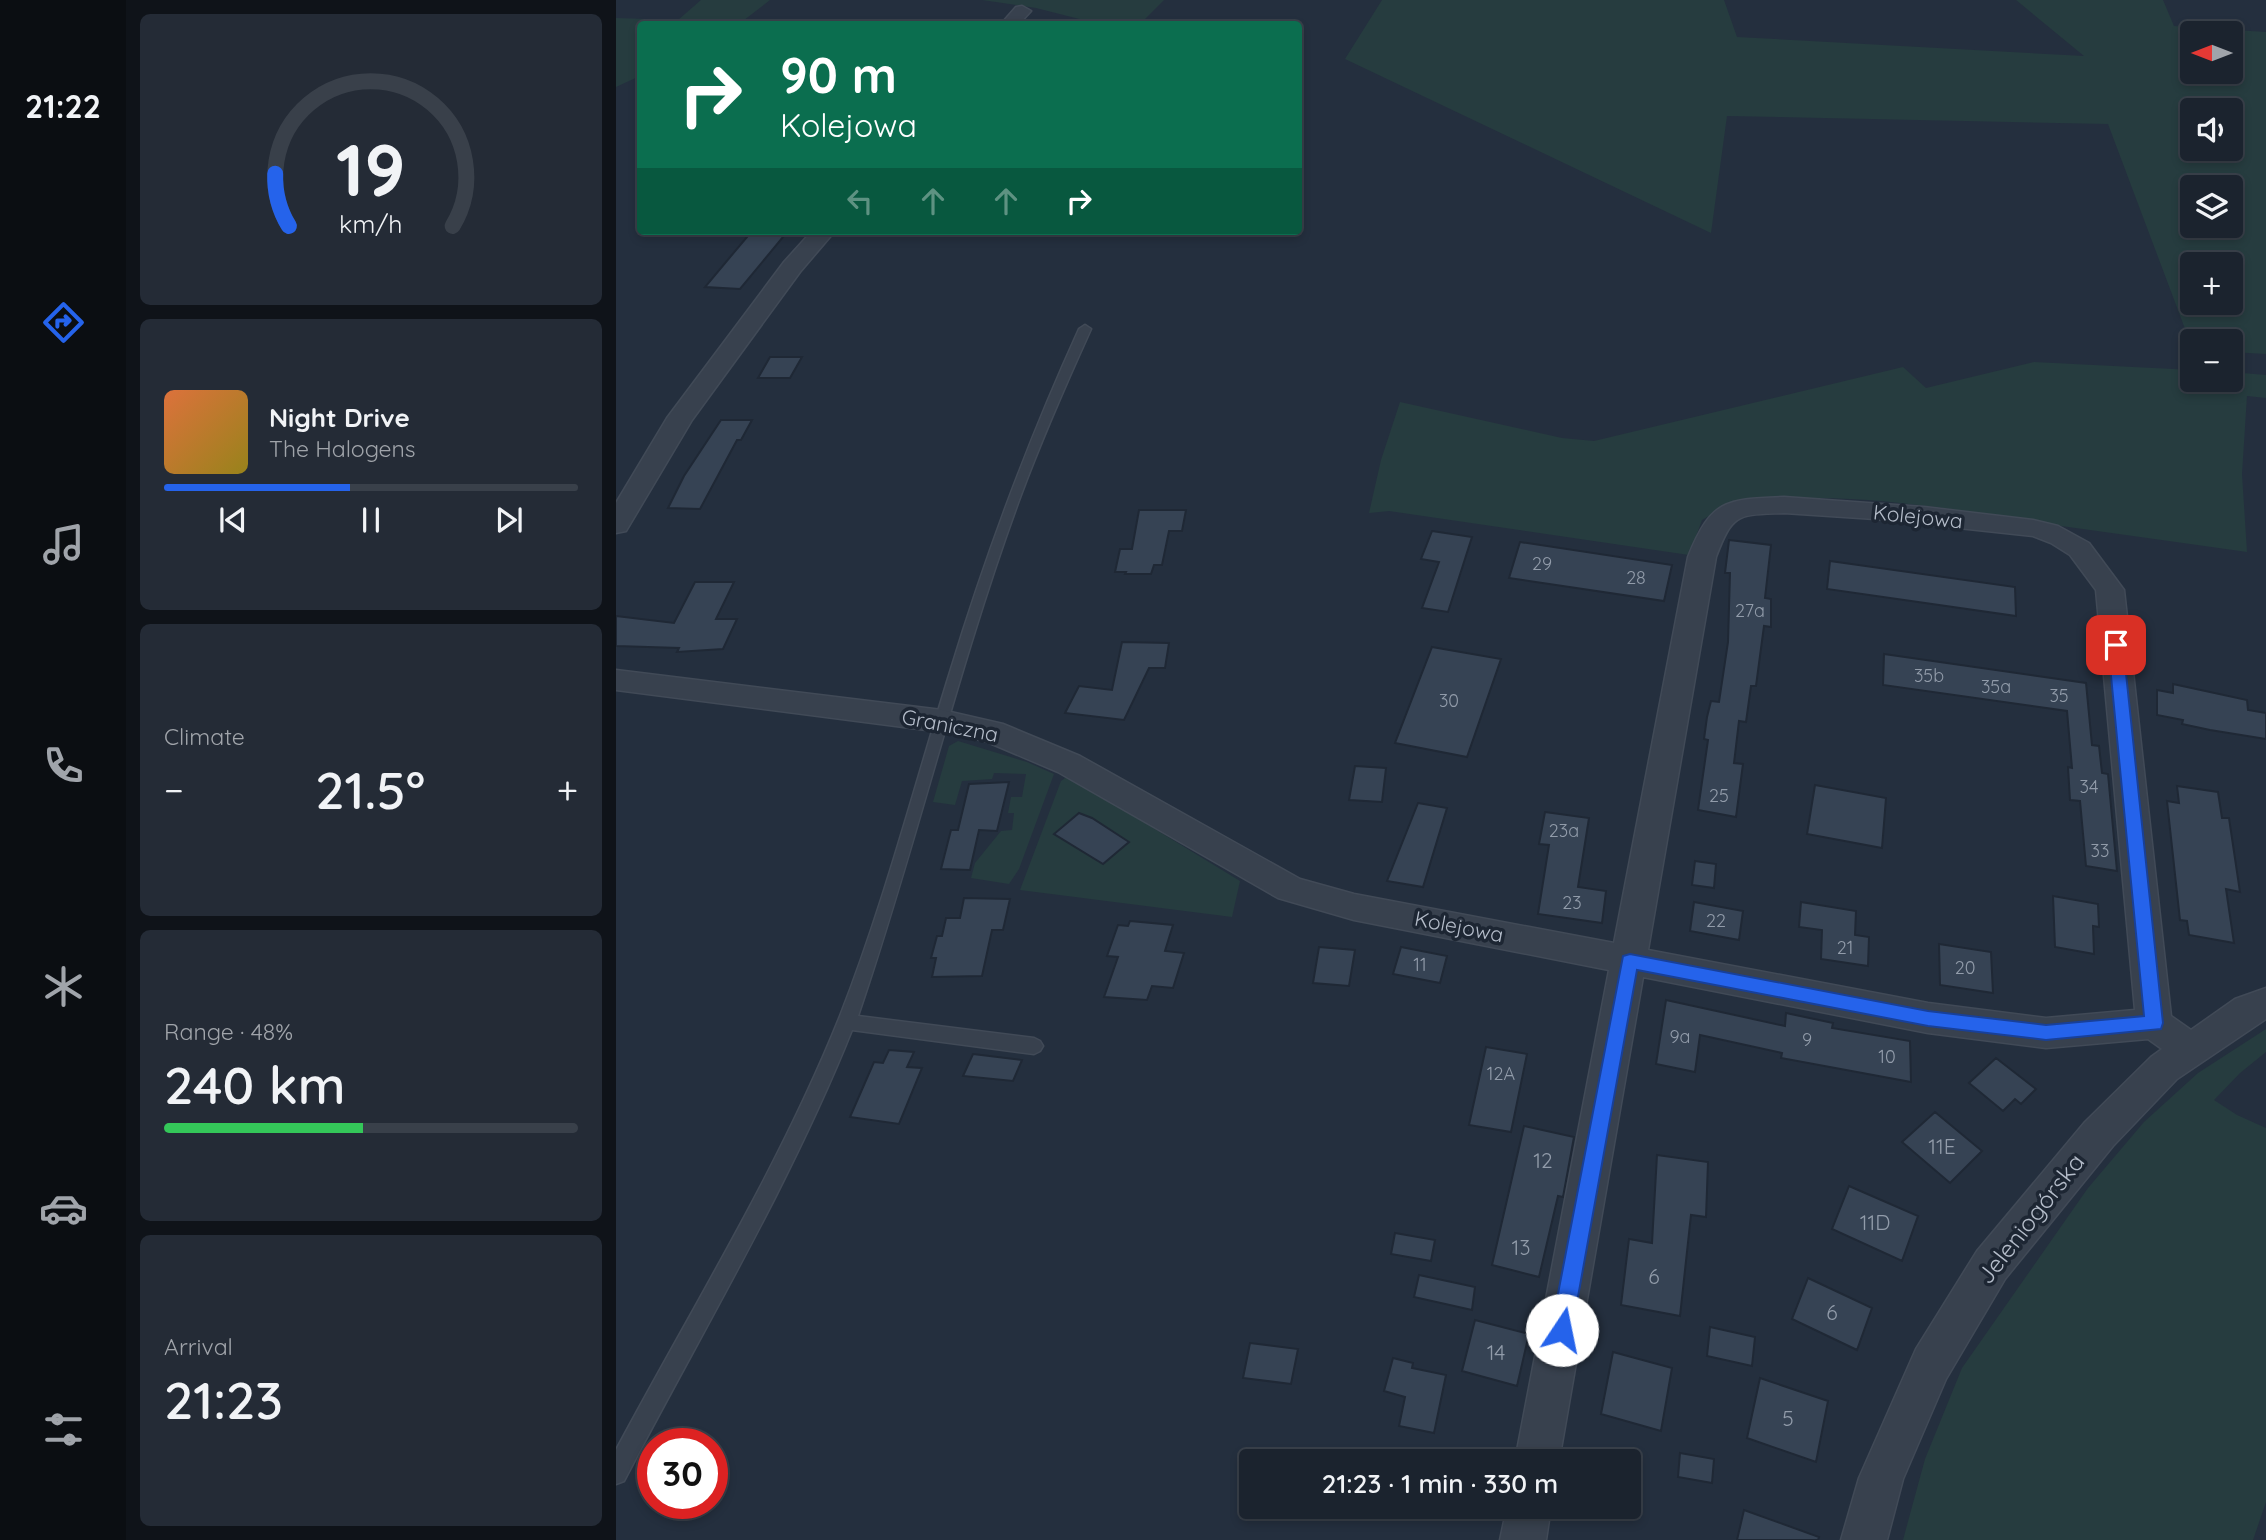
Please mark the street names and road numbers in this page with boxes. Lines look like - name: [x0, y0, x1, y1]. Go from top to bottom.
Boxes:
- street label: Kolejowa: [1872, 498, 1964, 534]
- street label: Graniczna: [900, 703, 1001, 747]
- street label: Kolejowa: [1413, 905, 1506, 947]
- street label: Jeleniogórska: [1970, 1147, 2090, 1289]

